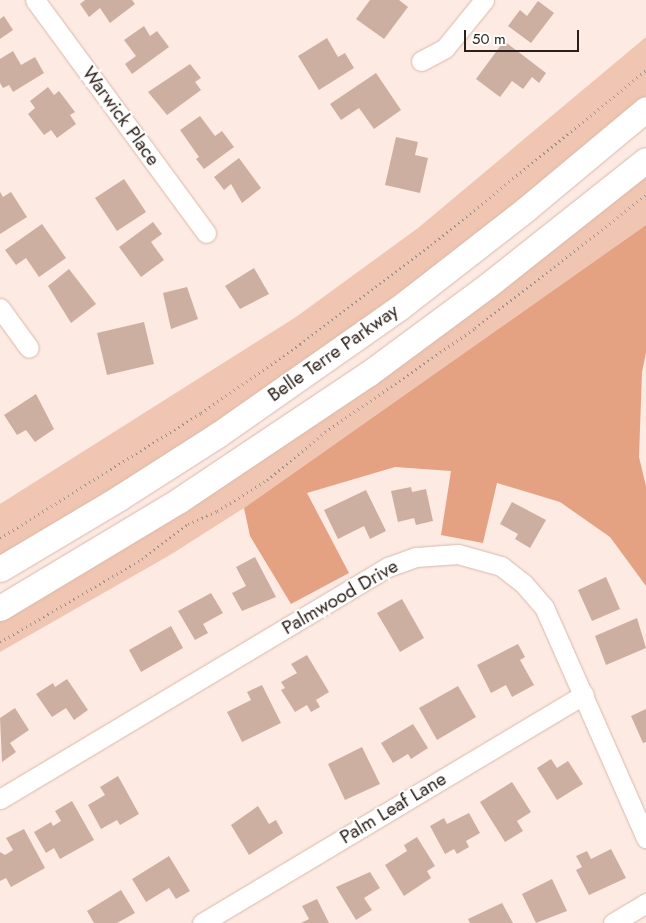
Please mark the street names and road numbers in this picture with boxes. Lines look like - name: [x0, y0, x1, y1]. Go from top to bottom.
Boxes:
- street label: Warwick Place: [77, 62, 165, 170]
- street label: Belle Terre Parkway: [263, 299, 403, 407]
- street label: Palmwood Drive: [278, 555, 402, 639]
- street label: Palm Leaf Lane: [336, 767, 450, 849]

